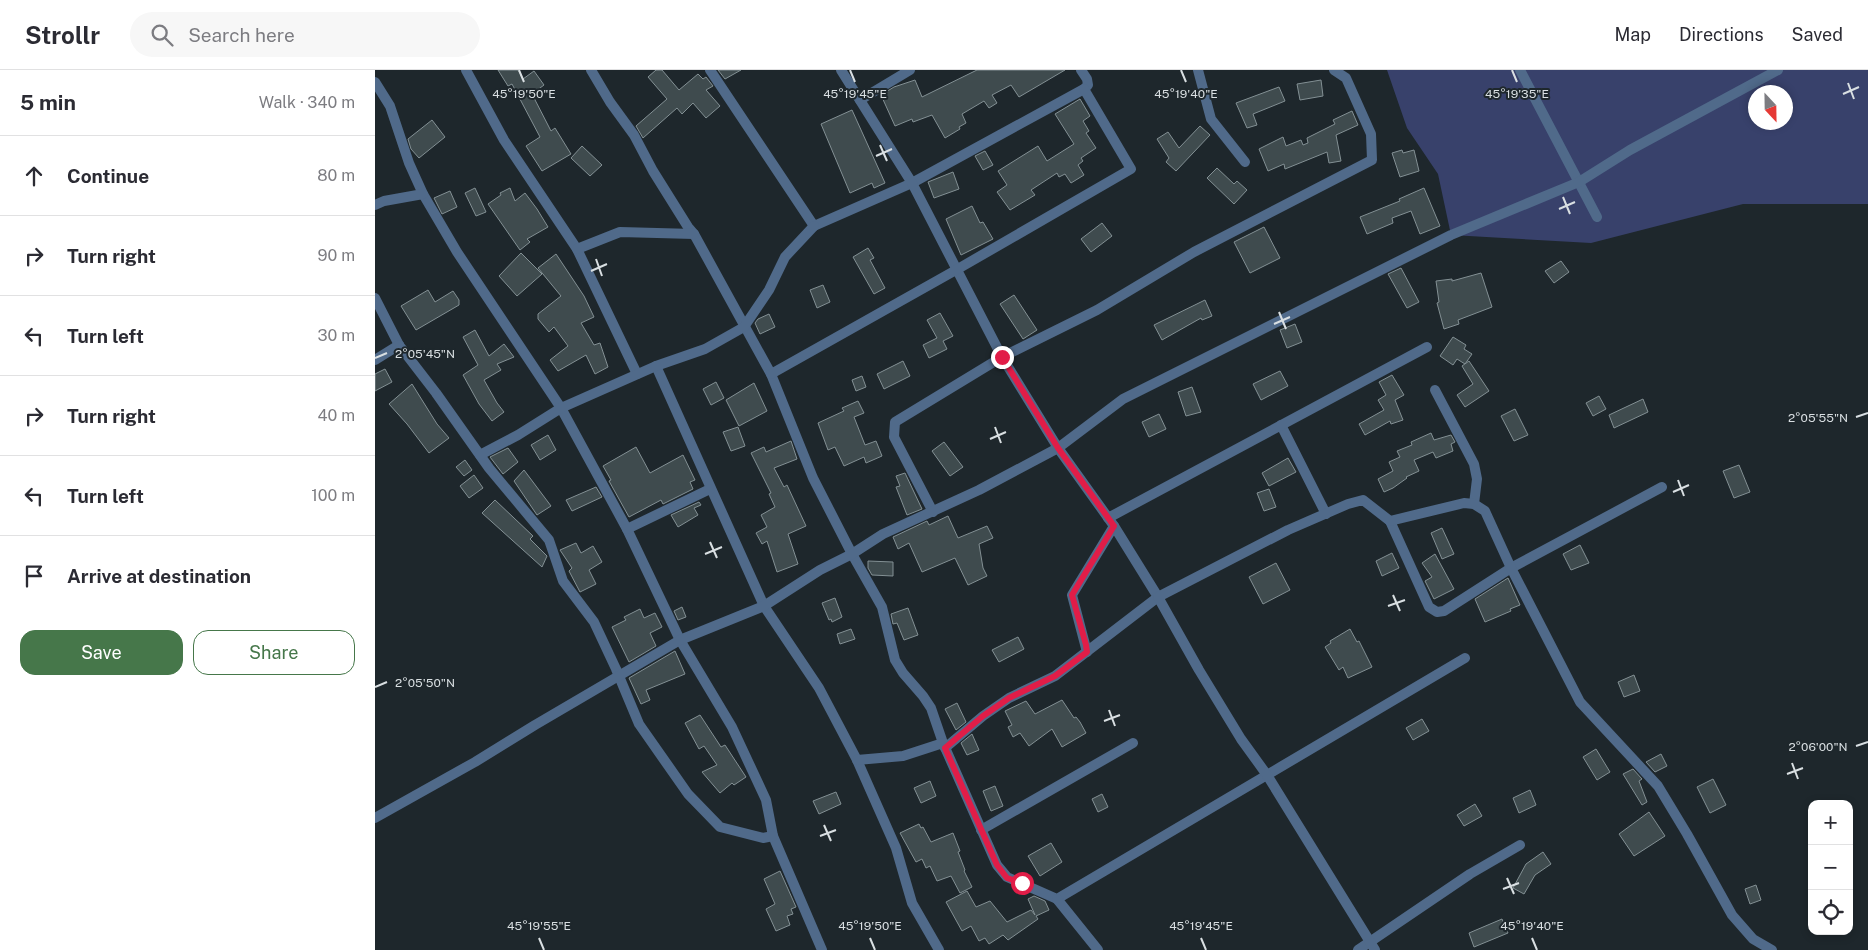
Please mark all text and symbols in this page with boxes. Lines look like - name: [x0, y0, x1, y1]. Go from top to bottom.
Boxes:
- search box: [130, 12, 480, 57]
- text: Strollr: [25, 21, 100, 49]
- icon: search: [148, 21, 176, 49]
- text: Search here: [188, 24, 295, 46]
- text: Map: [1614, 24, 1651, 45]
- text: Directions: [1679, 24, 1764, 45]
- text: Saved: [1792, 24, 1843, 45]
- north arrow: [1748, 85, 1793, 130]
- text: 45°19'50"E: [492, 87, 556, 101]
- text: 45°19'45"E: [823, 87, 887, 101]
- text: 45°19'40"E: [1154, 87, 1218, 101]
- text: 45°19'35"E: [1485, 87, 1549, 101]
- text: 5 min: [20, 90, 76, 115]
- text: Walk · 340 m: [259, 93, 355, 112]
- icon: ahead: [20, 162, 48, 190]
- text: Continue: [67, 165, 149, 187]
- text: 80 m: [317, 166, 355, 185]
- icon: right: [20, 242, 48, 270]
- text: Turn right: [67, 245, 156, 267]
- text: 90 m: [318, 246, 355, 265]
- icon: left: [20, 322, 48, 350]
- text: Turn left: [67, 325, 144, 347]
- text: 30 m: [318, 326, 355, 345]
- route end: [991, 346, 1014, 369]
- text: 2°05'45"N: [395, 347, 455, 361]
- icon: right: [20, 402, 48, 430]
- text: Turn right: [67, 405, 156, 427]
- text: 40 m: [317, 406, 355, 425]
- text: 2°05'55"N: [1788, 411, 1848, 425]
- icon: left: [20, 482, 48, 510]
- text: Turn left: [67, 485, 144, 507]
- text: 100 m: [311, 486, 355, 505]
- icon: arrive: [20, 562, 48, 590]
- text: Arrive at destination: [67, 565, 251, 587]
- button: Save: [20, 630, 183, 675]
- button: Share: [193, 630, 355, 675]
- text: 2°05'50"N: [395, 676, 455, 690]
- text: 2°06'00"N: [1788, 740, 1848, 754]
- map controls: [1808, 800, 1853, 935]
- button: +: [1808, 800, 1853, 845]
- button: −: [1808, 845, 1853, 890]
- route start: [1011, 872, 1034, 895]
- button: locate: [1808, 890, 1853, 935]
- text: 45°19'55"E: [507, 919, 571, 933]
- text: 45°19'50"E: [838, 919, 902, 933]
- text: 45°19'45"E: [1169, 919, 1233, 933]
- text: 45°19'40"E: [1500, 919, 1564, 933]

